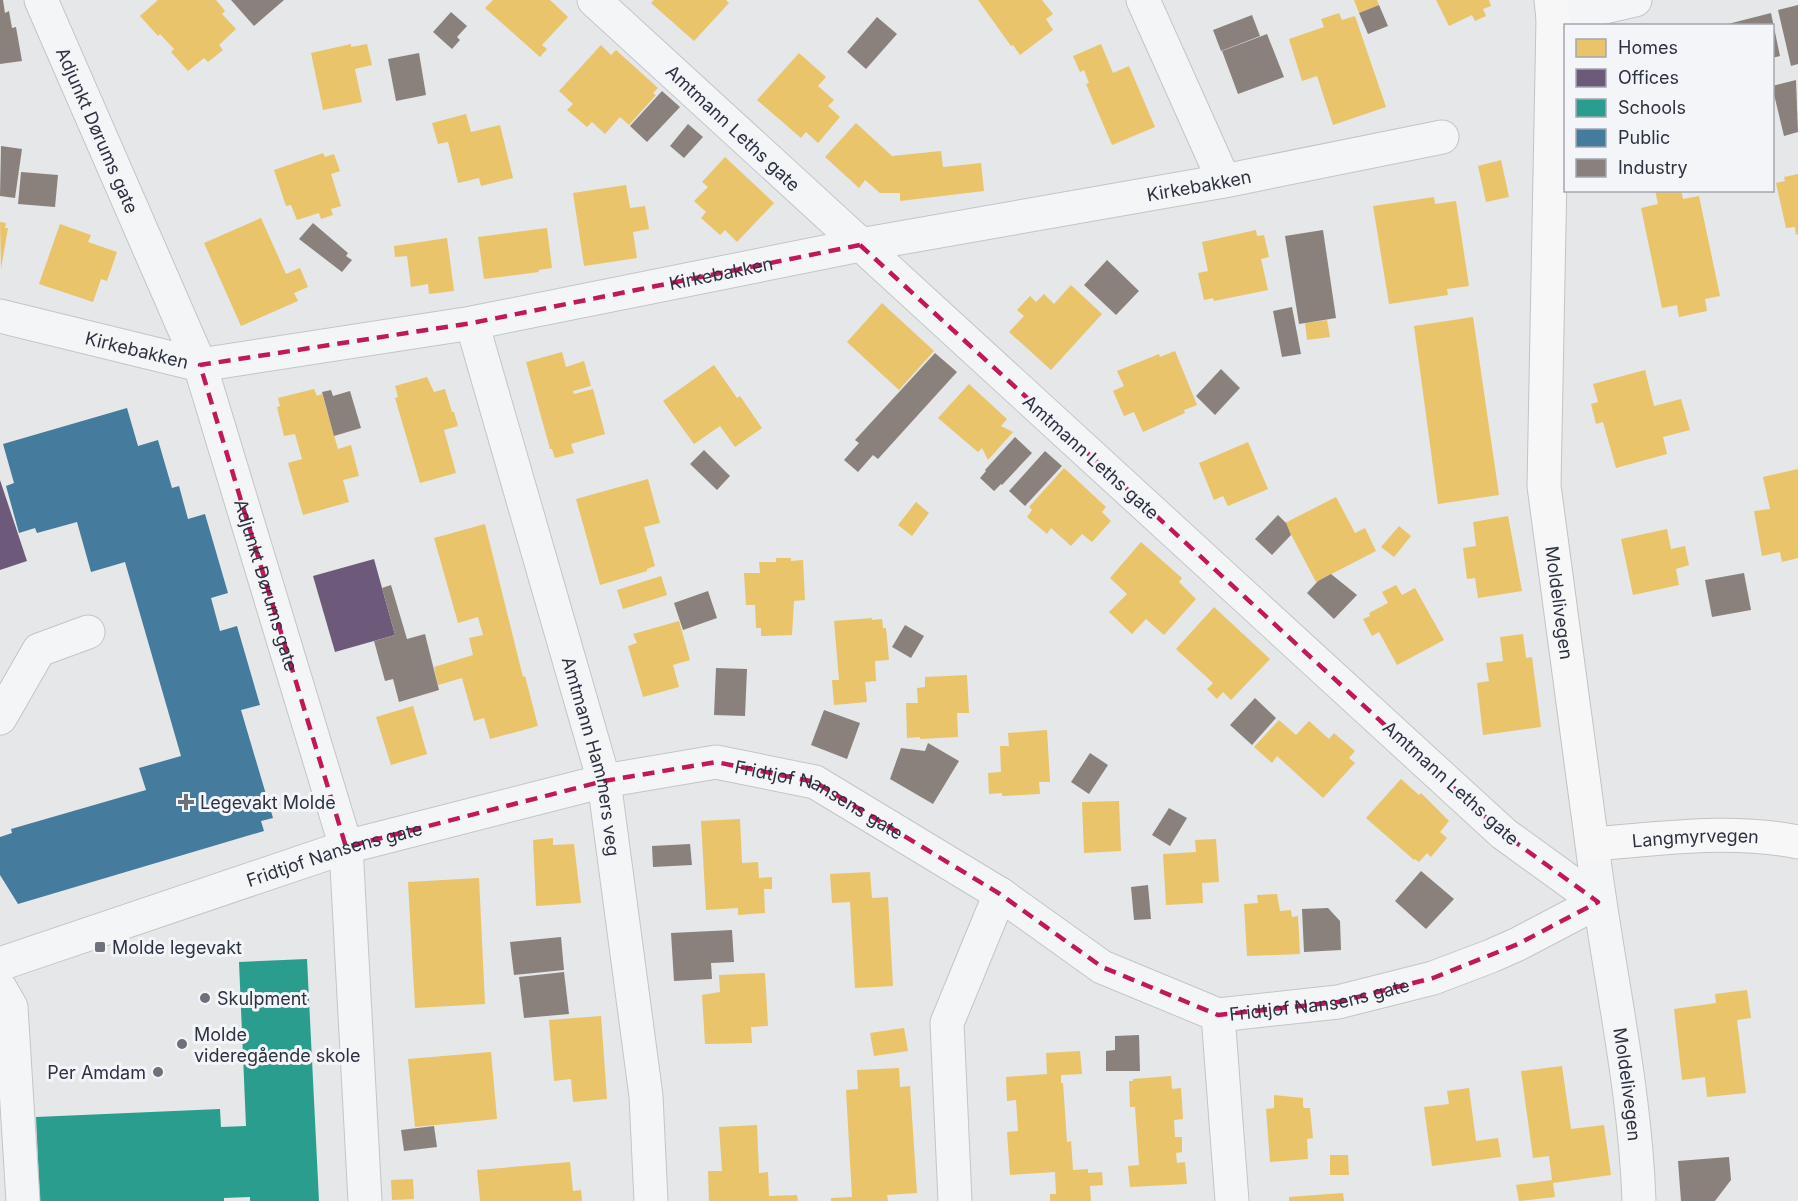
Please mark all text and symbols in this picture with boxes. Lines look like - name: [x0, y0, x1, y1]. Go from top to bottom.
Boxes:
- legend: [1564, 24, 1774, 192]
- text: Homes: [1618, 37, 1678, 58]
- street label: Adjunkt Dørums gate: [52, 44, 143, 216]
- street label: Amtmann Leths gate: [662, 61, 804, 195]
- text: Offices: [1618, 67, 1679, 88]
- text: Schools: [1618, 97, 1686, 118]
- text: Public: [1618, 127, 1670, 148]
- text: Industry: [1618, 157, 1688, 178]
- street label: Kirkebakken: [1145, 165, 1253, 205]
- street label: Kirkebakken: [667, 252, 775, 294]
- street label: Kirkebakken: [83, 327, 191, 372]
- street label: Amtmann Leths gate: [1019, 391, 1163, 523]
- street label: Adjunkt Dørums gate: [231, 496, 303, 674]
- street label: Moldelivegen: [1542, 545, 1578, 661]
- street label: Amtmann Hammers veg: [558, 654, 624, 857]
- street label: Amtmann Leths gate: [1379, 717, 1523, 849]
- street label: Fridtjof Nansens gate: [733, 756, 907, 843]
- place label: Legevakt Molde: [200, 792, 336, 813]
- marker: Legevakt Molde: [177, 793, 195, 811]
- street label: Fridtjof Nansens gate: [244, 817, 424, 890]
- street label: Langmyrvegen: [1631, 825, 1760, 851]
- place label: Molde legevakt: [112, 937, 242, 958]
- marker: Molde legevakt: [93, 940, 107, 954]
- street label: Fridtjof Nansens gate: [1228, 974, 1412, 1024]
- place label: Skulpment: [217, 988, 307, 1009]
- marker: Skulpment: [198, 991, 212, 1005]
- place label: Molde videregående skole: [194, 1024, 360, 1066]
- street label: Moldelivegen: [1610, 1026, 1646, 1142]
- marker: Molde videregående skole: [175, 1037, 189, 1051]
- place label: Per Amdam: [47, 1062, 146, 1083]
- marker: Per Amdam: [151, 1065, 165, 1079]

